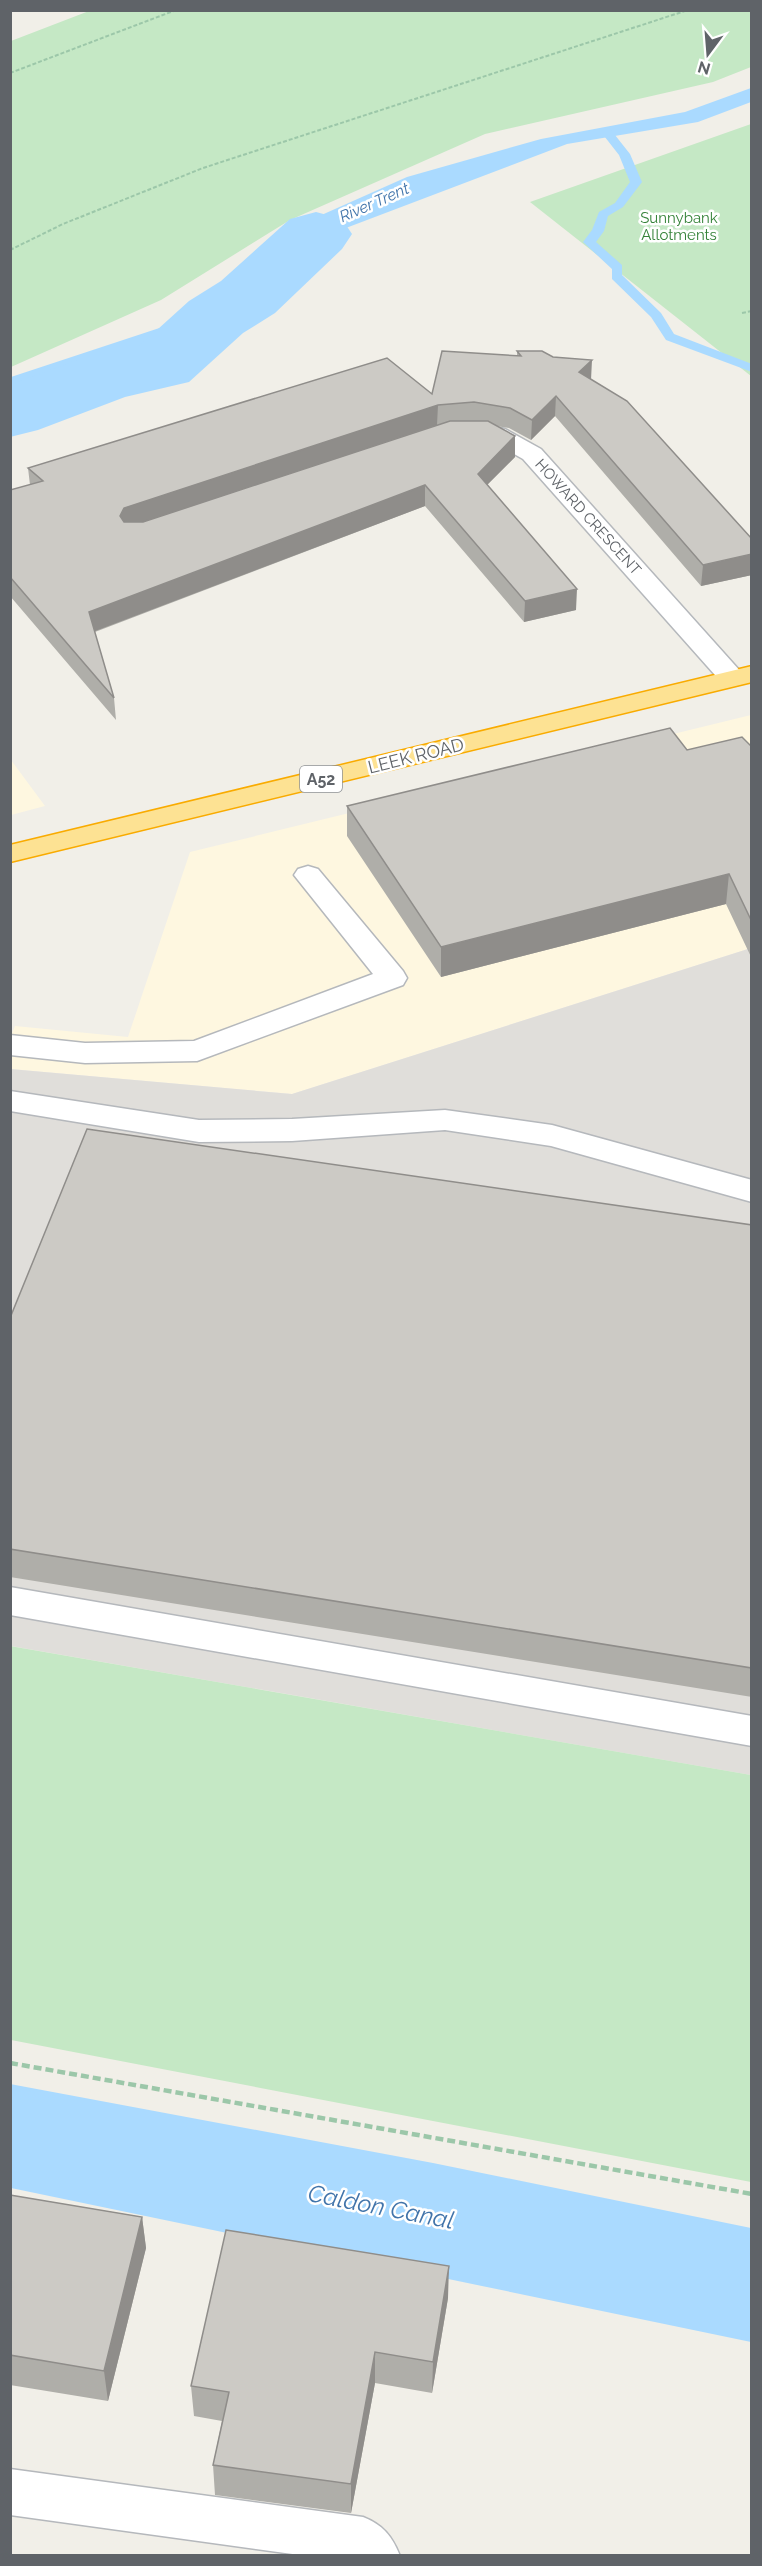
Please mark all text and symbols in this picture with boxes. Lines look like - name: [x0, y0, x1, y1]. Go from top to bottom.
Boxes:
- north arrow: [678, 24, 738, 84]
- text: N: [696, 57, 712, 79]
- water label: River Trent: [336, 178, 413, 226]
- park label: Sunnybank Allotments: [640, 209, 718, 244]
- street label: HOWARD CRESCENT: [531, 455, 645, 579]
- street label: LEEK ROAD: [366, 733, 466, 778]
- road number: A52: [300, 766, 342, 792]
- water label: Caldon Canal: [306, 2178, 457, 2235]

